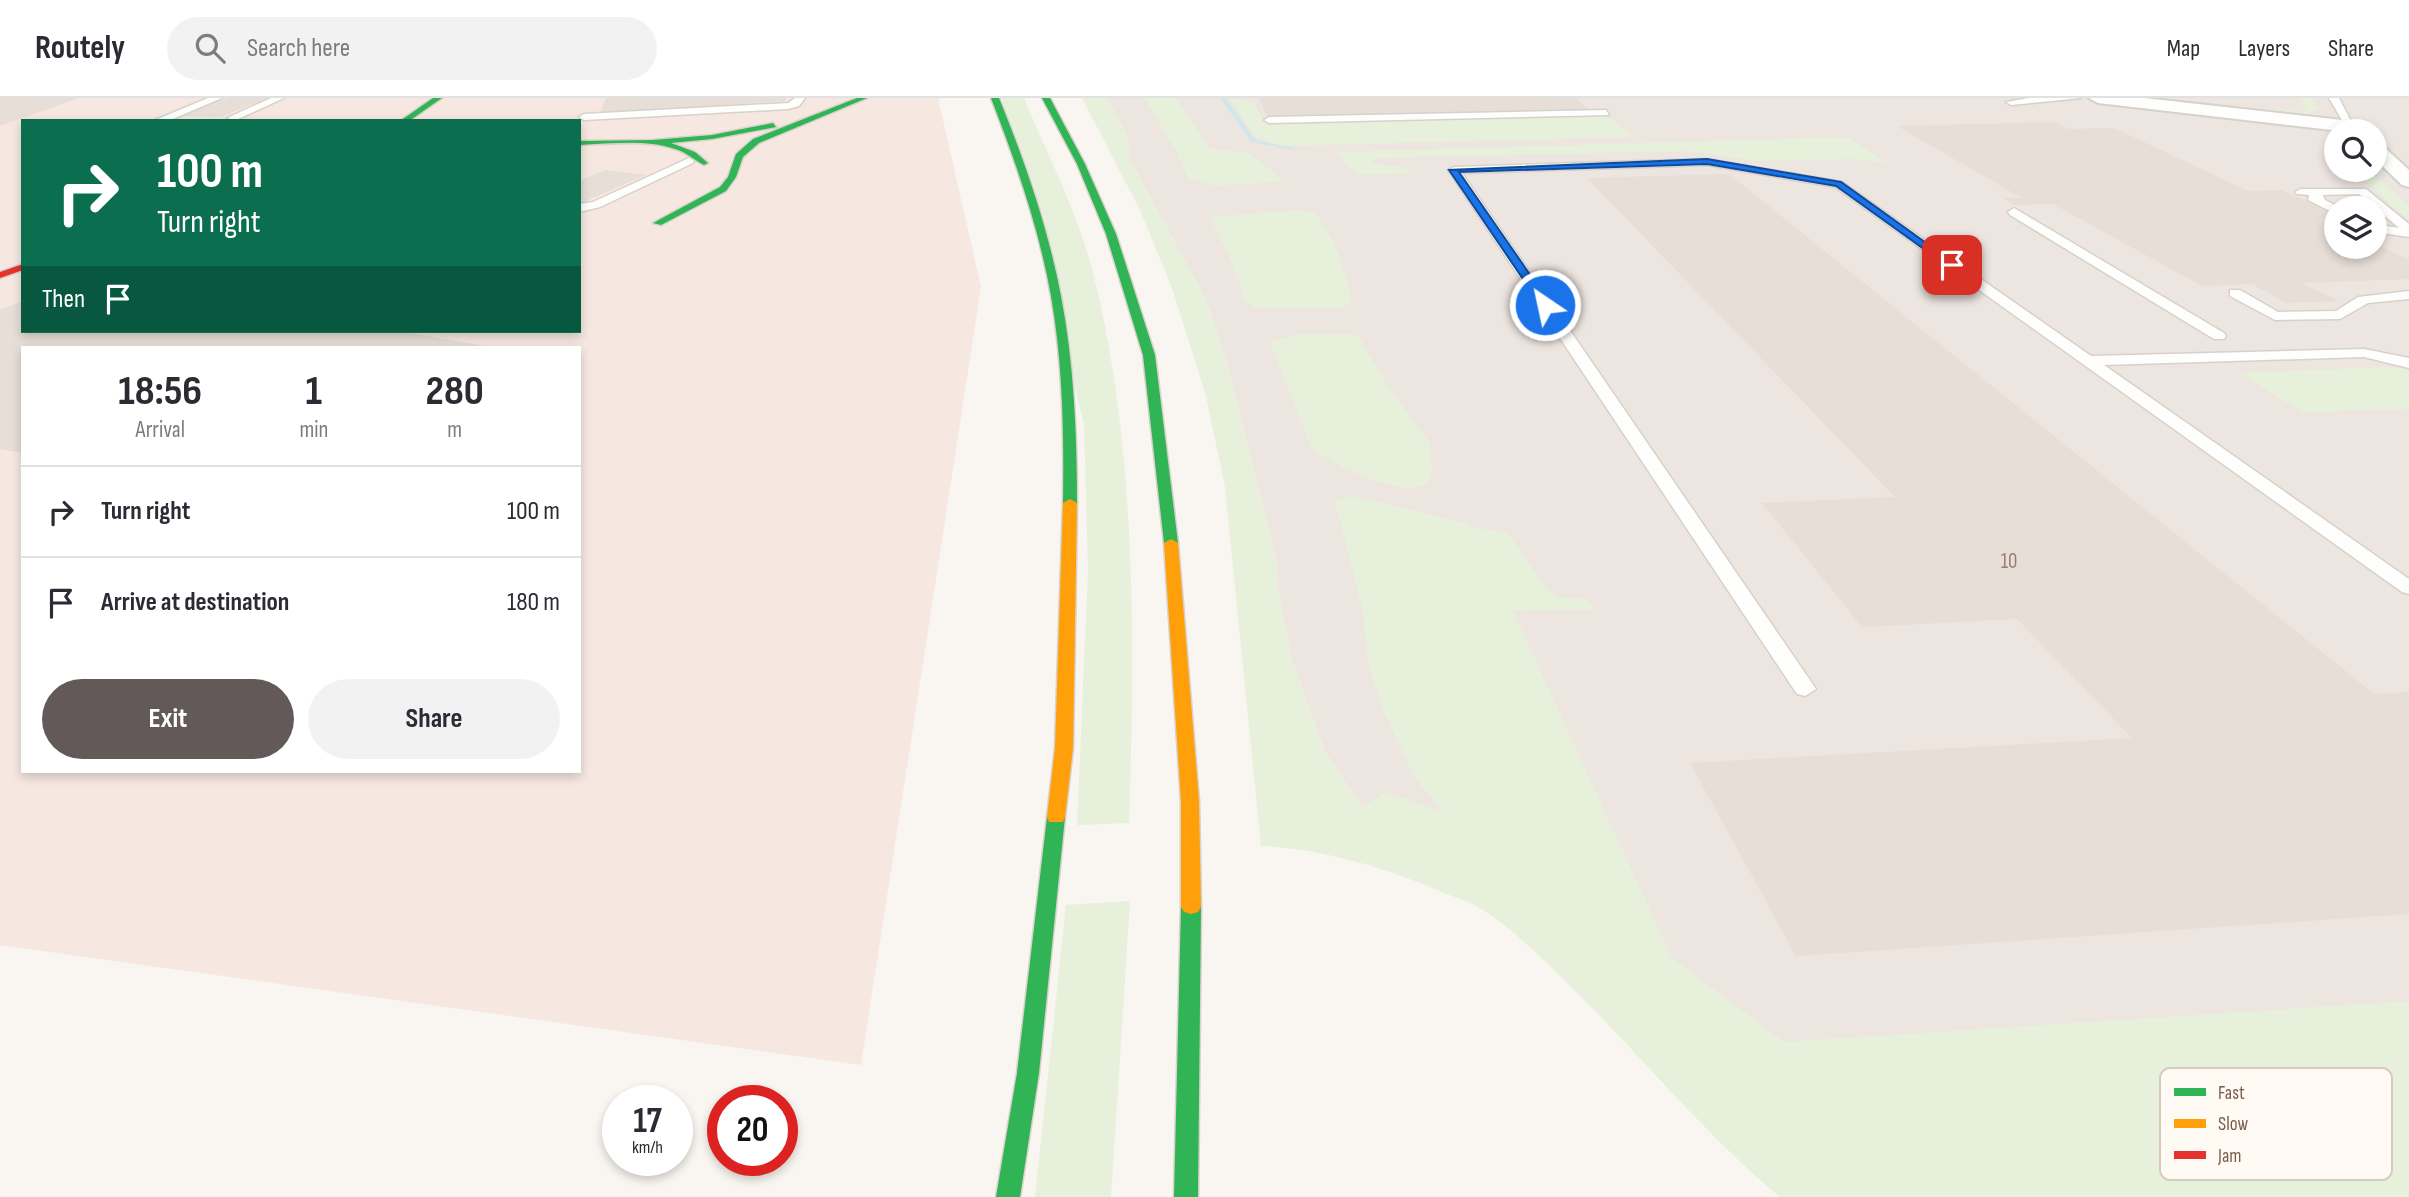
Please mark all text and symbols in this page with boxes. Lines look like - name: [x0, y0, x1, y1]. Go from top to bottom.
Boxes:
- search box: [167, 17, 657, 80]
- text: Routely: [35, 28, 125, 68]
- icon: search: [191, 29, 229, 67]
- text: Search here: [247, 33, 350, 64]
- text: Map: [2167, 34, 2200, 63]
- text: Layers: [2238, 34, 2290, 63]
- text: Share: [2328, 34, 2374, 63]
- map controls: [2324, 119, 2387, 259]
- button: search: [2324, 119, 2387, 182]
- text: 100 m: [157, 143, 263, 202]
- icon: right: [42, 147, 133, 238]
- button: layers: [2324, 196, 2387, 259]
- text: Turn right: [157, 203, 261, 242]
- pin: [1922, 235, 1982, 295]
- icon: arrive: [1933, 246, 1971, 284]
- position arrow: [1508, 268, 1582, 342]
- icon: arrive: [99, 280, 137, 318]
- text: Then: [42, 284, 85, 315]
- text: 18:56: [118, 366, 202, 417]
- text: 1: [306, 366, 322, 417]
- text: 280: [426, 366, 484, 417]
- text: Arrival: [135, 416, 185, 444]
- text: min: [299, 416, 328, 444]
- text: m: [447, 416, 462, 444]
- icon: right: [42, 493, 80, 531]
- text: Turn right: [101, 496, 190, 527]
- text: 100 m: [507, 496, 560, 527]
- house number: 10: [2001, 549, 2017, 574]
- icon: arrive: [42, 584, 80, 622]
- text: Arrive at destination: [101, 587, 289, 618]
- text: 180 m: [507, 587, 560, 618]
- button: Exit: [42, 679, 294, 759]
- button: Share: [308, 679, 560, 759]
- legend: [2160, 1068, 2392, 1180]
- text: Fast: [2218, 1082, 2245, 1105]
- speed limit sign: 20: [707, 1085, 798, 1176]
- text: 17: [633, 1100, 662, 1143]
- text: Slow: [2218, 1113, 2248, 1136]
- text: km/h: [632, 1137, 663, 1158]
- text: Jam: [2217, 1145, 2241, 1168]

